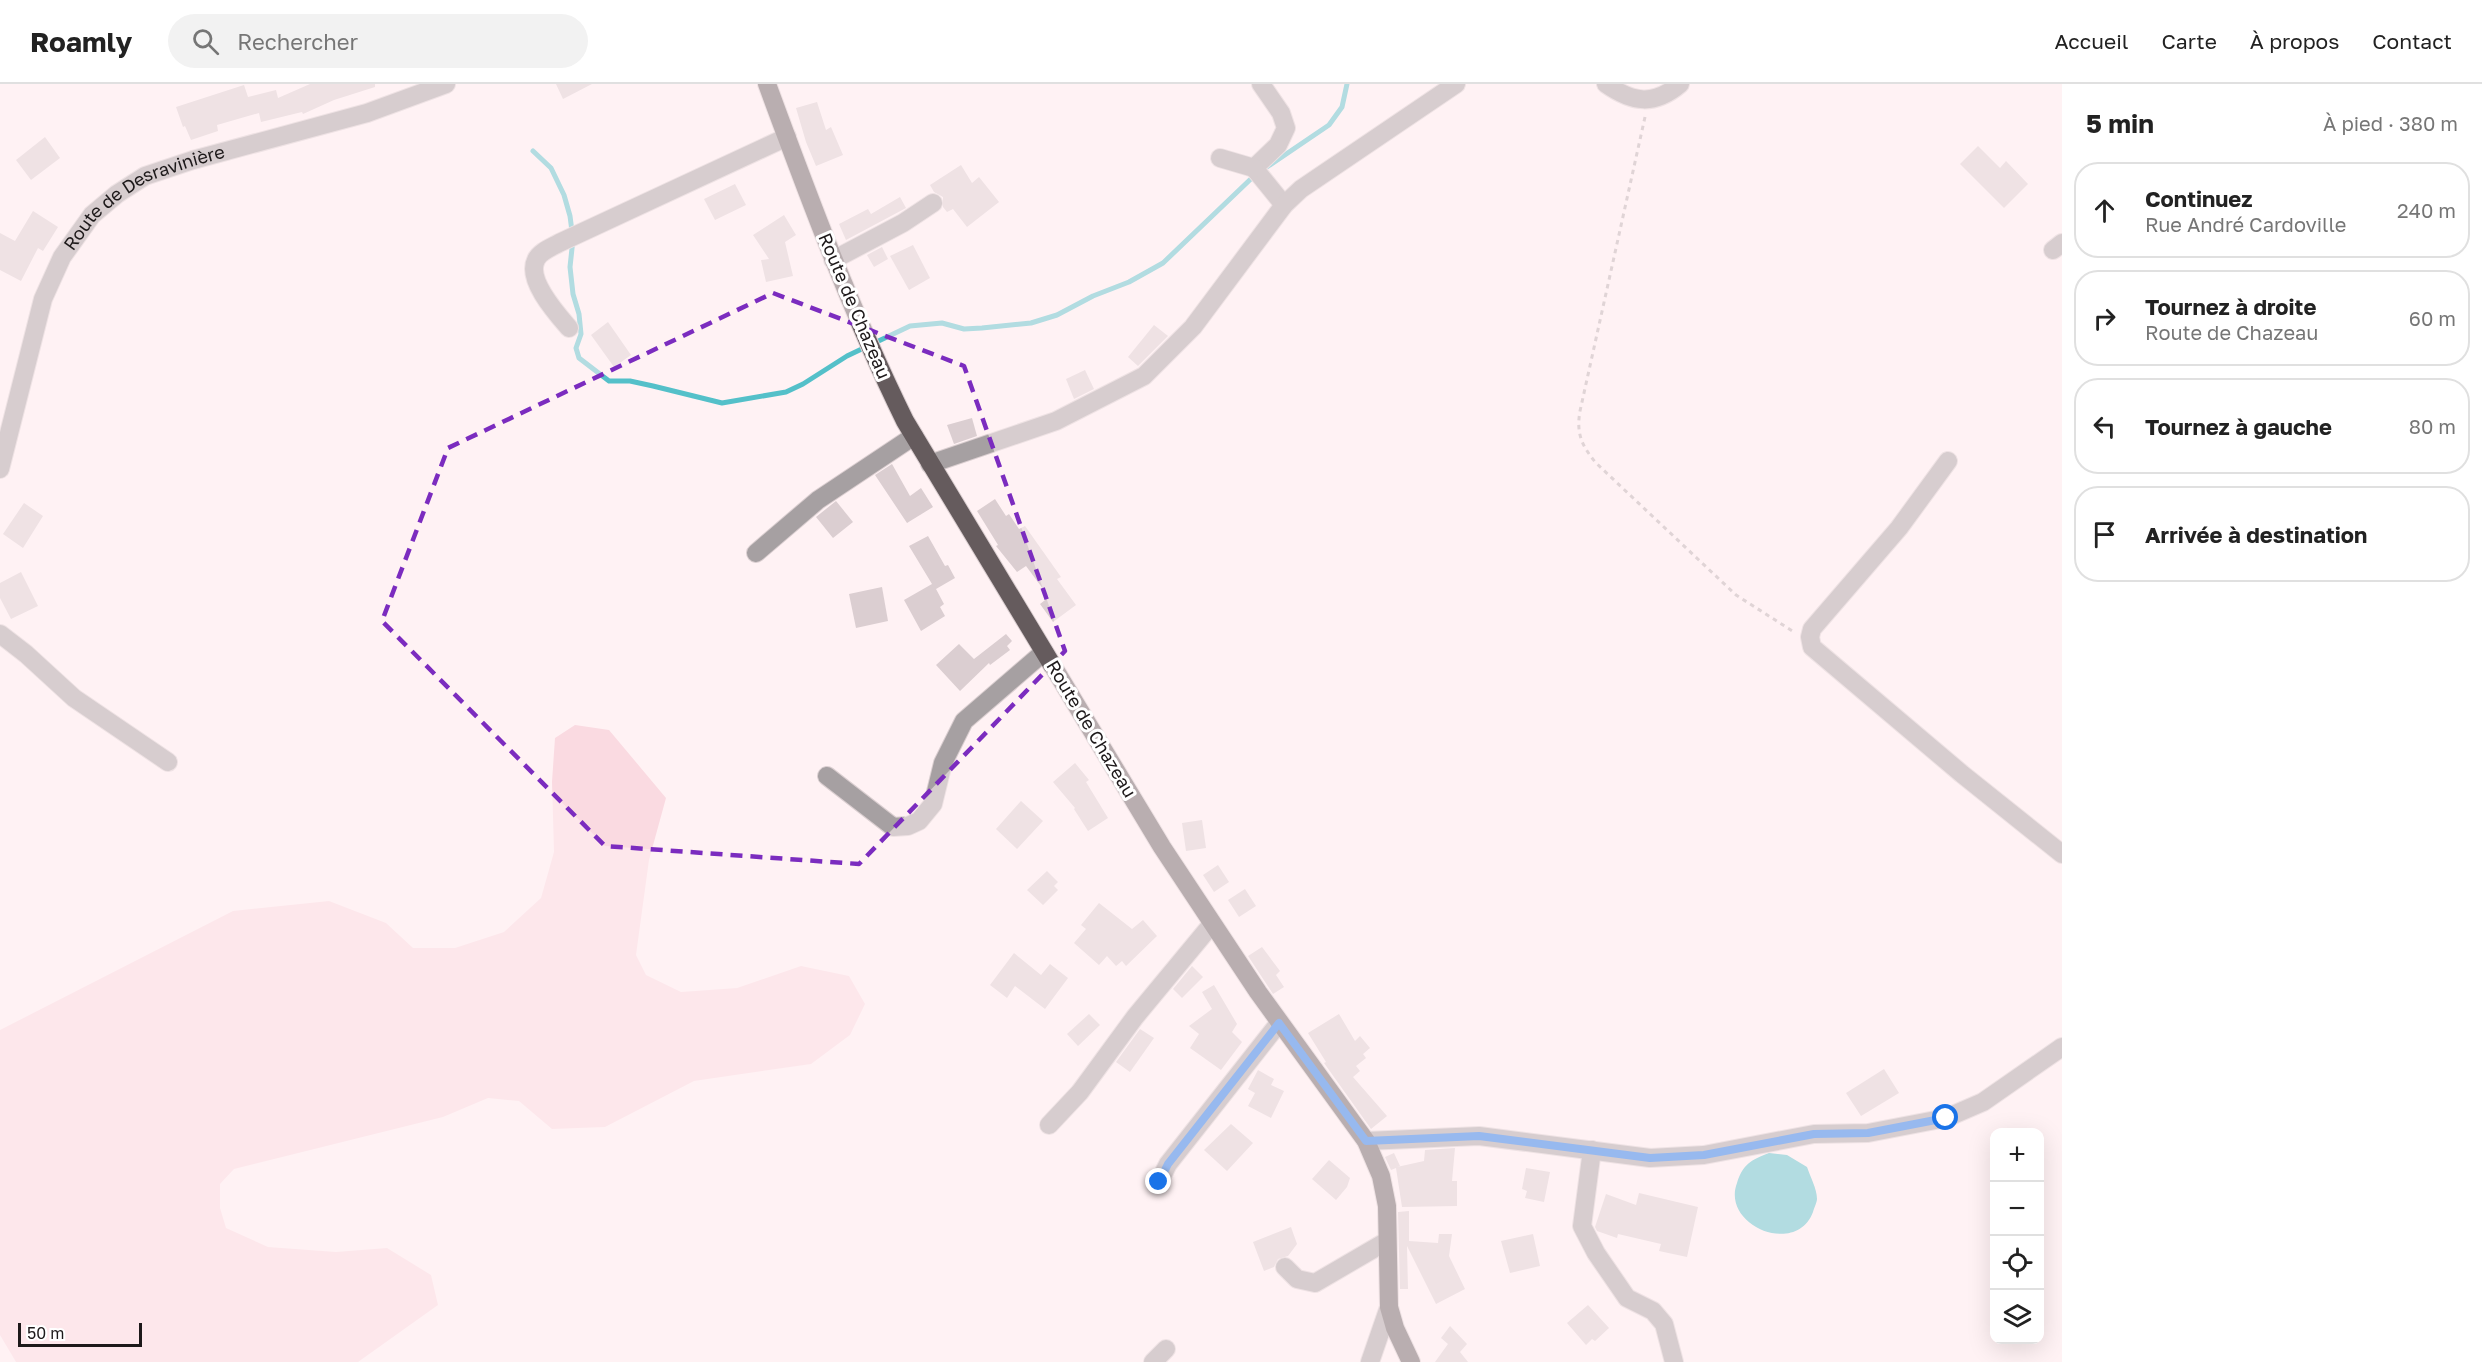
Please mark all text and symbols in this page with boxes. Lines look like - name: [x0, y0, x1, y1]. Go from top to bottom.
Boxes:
- search box: [168, 14, 588, 68]
- text: Roamly: [30, 25, 132, 58]
- icon: search: [189, 25, 222, 58]
- text: Rechercher: [237, 28, 358, 55]
- text: Accueil: [2055, 28, 2128, 54]
- text: Carte: [2161, 28, 2217, 54]
- text: À propos: [2250, 28, 2339, 54]
- text: Contact: [2372, 28, 2452, 54]
- text: 5 min: [2086, 108, 2154, 139]
- text: À pied · 380 m: [2323, 111, 2458, 135]
- street label: Route de Desravinière: [58, 140, 227, 254]
- text: Continuez: [2145, 185, 2252, 212]
- icon: ahead: [2088, 194, 2121, 227]
- text: 240 m: [2397, 198, 2456, 222]
- text: Rue André Cardoville: [2145, 212, 2346, 236]
- street label: Route de Chazeau: [814, 229, 896, 382]
- text: Tournez à droite: [2145, 293, 2316, 320]
- icon: right: [2088, 302, 2121, 335]
- text: 60 m: [2409, 306, 2456, 330]
- text: Route de Chazeau: [2145, 320, 2318, 344]
- icon: left: [2088, 410, 2121, 443]
- text: Tournez à gauche: [2145, 413, 2332, 440]
- text: 80 m: [2409, 414, 2456, 438]
- icon: arrive: [2088, 518, 2121, 551]
- text: Arrivée à destination: [2145, 521, 2367, 548]
- street label: Route de Chazeau: [1042, 656, 1141, 801]
- route start: [1932, 1104, 1958, 1130]
- map controls: [1990, 1128, 2044, 1344]
- button: +: [1990, 1128, 2044, 1182]
- route end: [1145, 1168, 1171, 1194]
- button: −: [1990, 1182, 2044, 1236]
- button: locate: [1990, 1236, 2044, 1290]
- button: layers: [1990, 1290, 2044, 1344]
- scale bar: [18, 1320, 142, 1348]
- text: 50 m: [27, 1323, 64, 1343]

